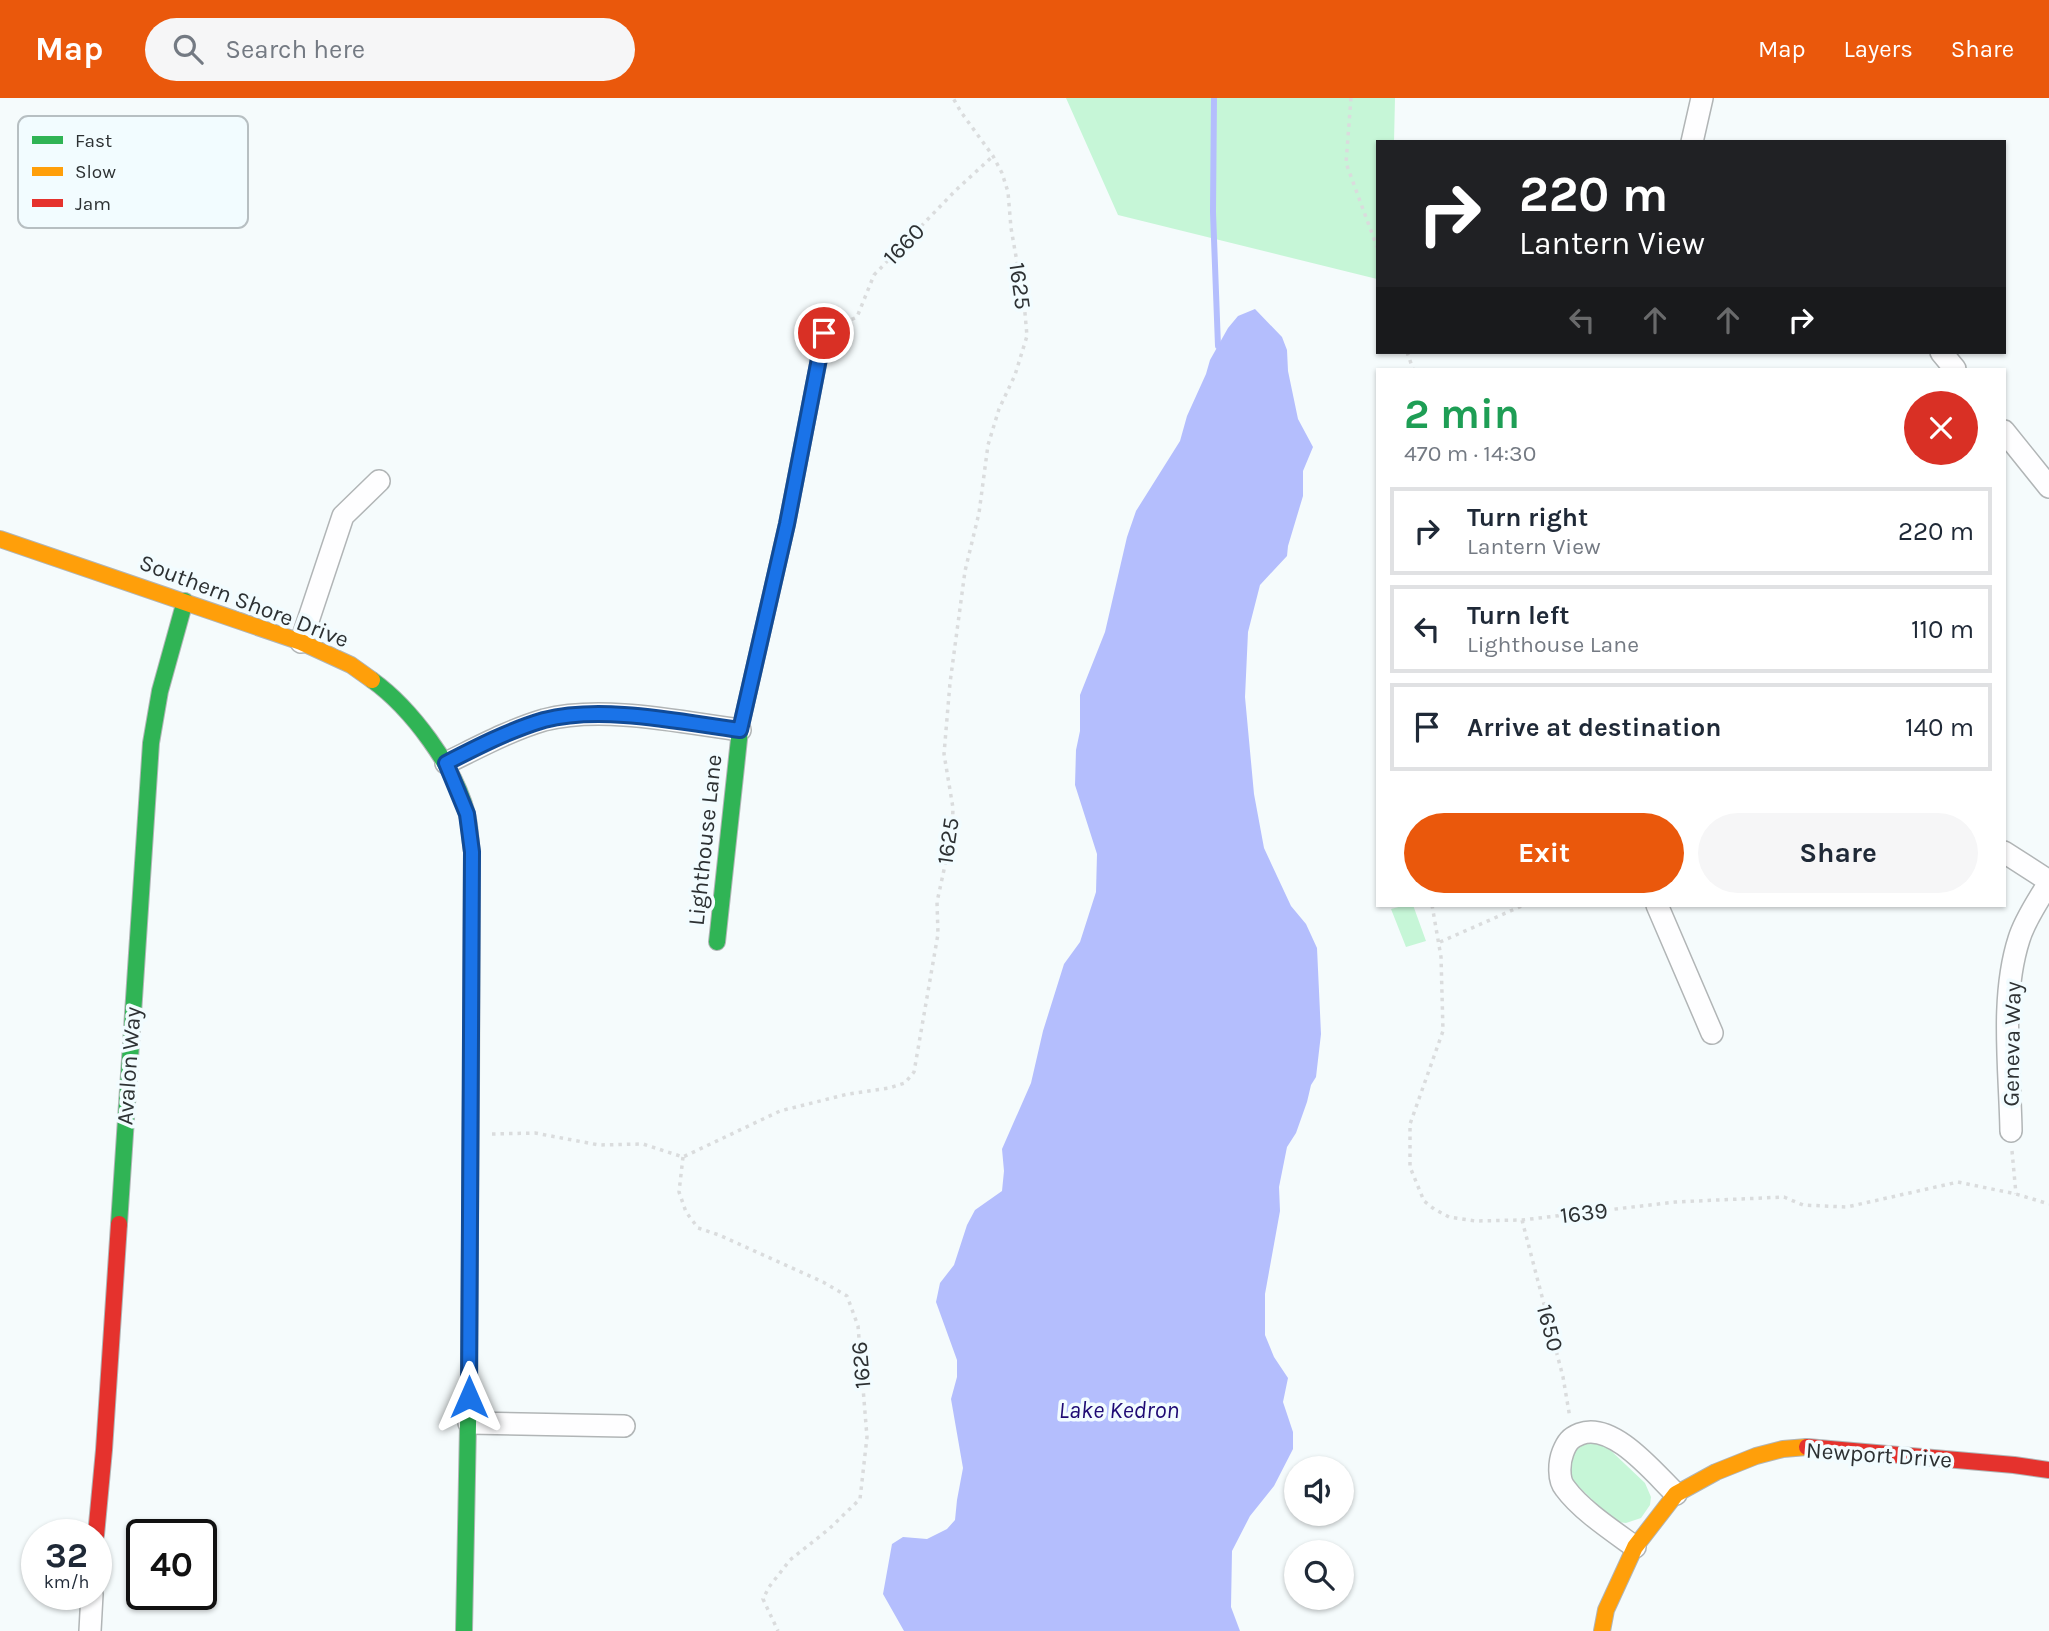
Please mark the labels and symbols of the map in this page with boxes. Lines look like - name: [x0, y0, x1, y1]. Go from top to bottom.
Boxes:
- legend: [18, 116, 248, 228]
- text: Fast: [75, 130, 112, 152]
- text: Slow: [75, 161, 116, 183]
- text: Jam: [75, 193, 111, 215]
- street label: 1660: [878, 218, 930, 270]
- street label: 1625: [1003, 261, 1037, 311]
- pin: [794, 303, 854, 363]
- street label: Southern Shore Drive: [136, 549, 352, 653]
- street label: Lighthouse Lane: [683, 753, 727, 927]
- street label: 1625: [931, 816, 965, 866]
- street label: Geneva Way: [1997, 981, 2027, 1107]
- street label: Avalon Way: [111, 1006, 147, 1126]
- street label: 1639: [1559, 1197, 1609, 1229]
- street label: 1650: [1531, 1302, 1569, 1354]
- street label: 1626: [845, 1340, 877, 1390]
- position arrow: [432, 1360, 506, 1434]
- water label: Lake Kedron: [1059, 1396, 1179, 1424]
- street label: Newport Drive: [1805, 1436, 1953, 1474]
- speed limit sign: 40: [126, 1519, 217, 1610]

